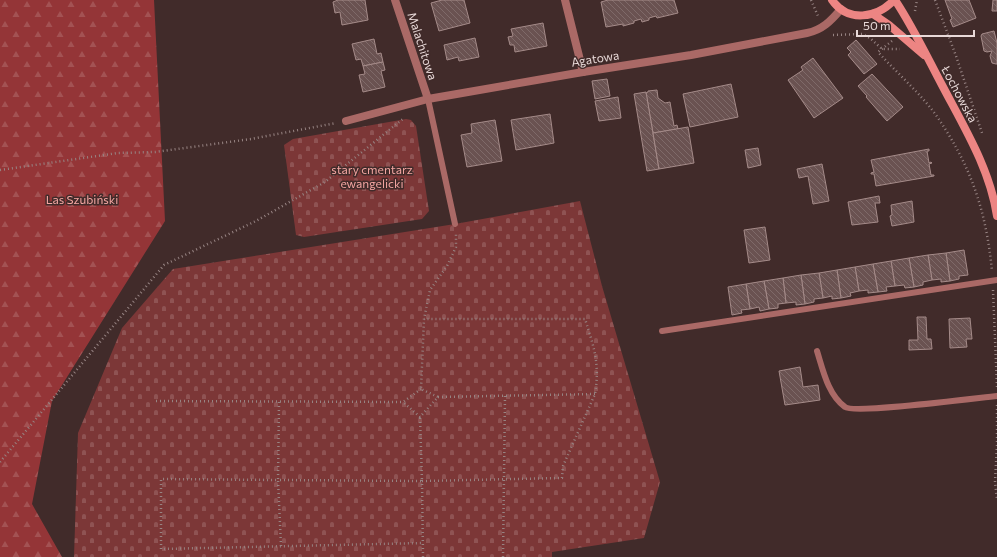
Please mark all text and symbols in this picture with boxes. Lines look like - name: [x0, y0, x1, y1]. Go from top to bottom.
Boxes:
- street label: Malachitowa: [405, 10, 441, 82]
- scale bar: [857, 12, 974, 38]
- text: 50 m: [863, 18, 891, 32]
- street label: Agatowa: [570, 47, 620, 69]
- street label: Łochowska: [939, 63, 981, 125]
- park label: stary cmentarz ewangelicki: [331, 162, 413, 190]
- park label: Las Szubiński: [46, 192, 118, 206]

